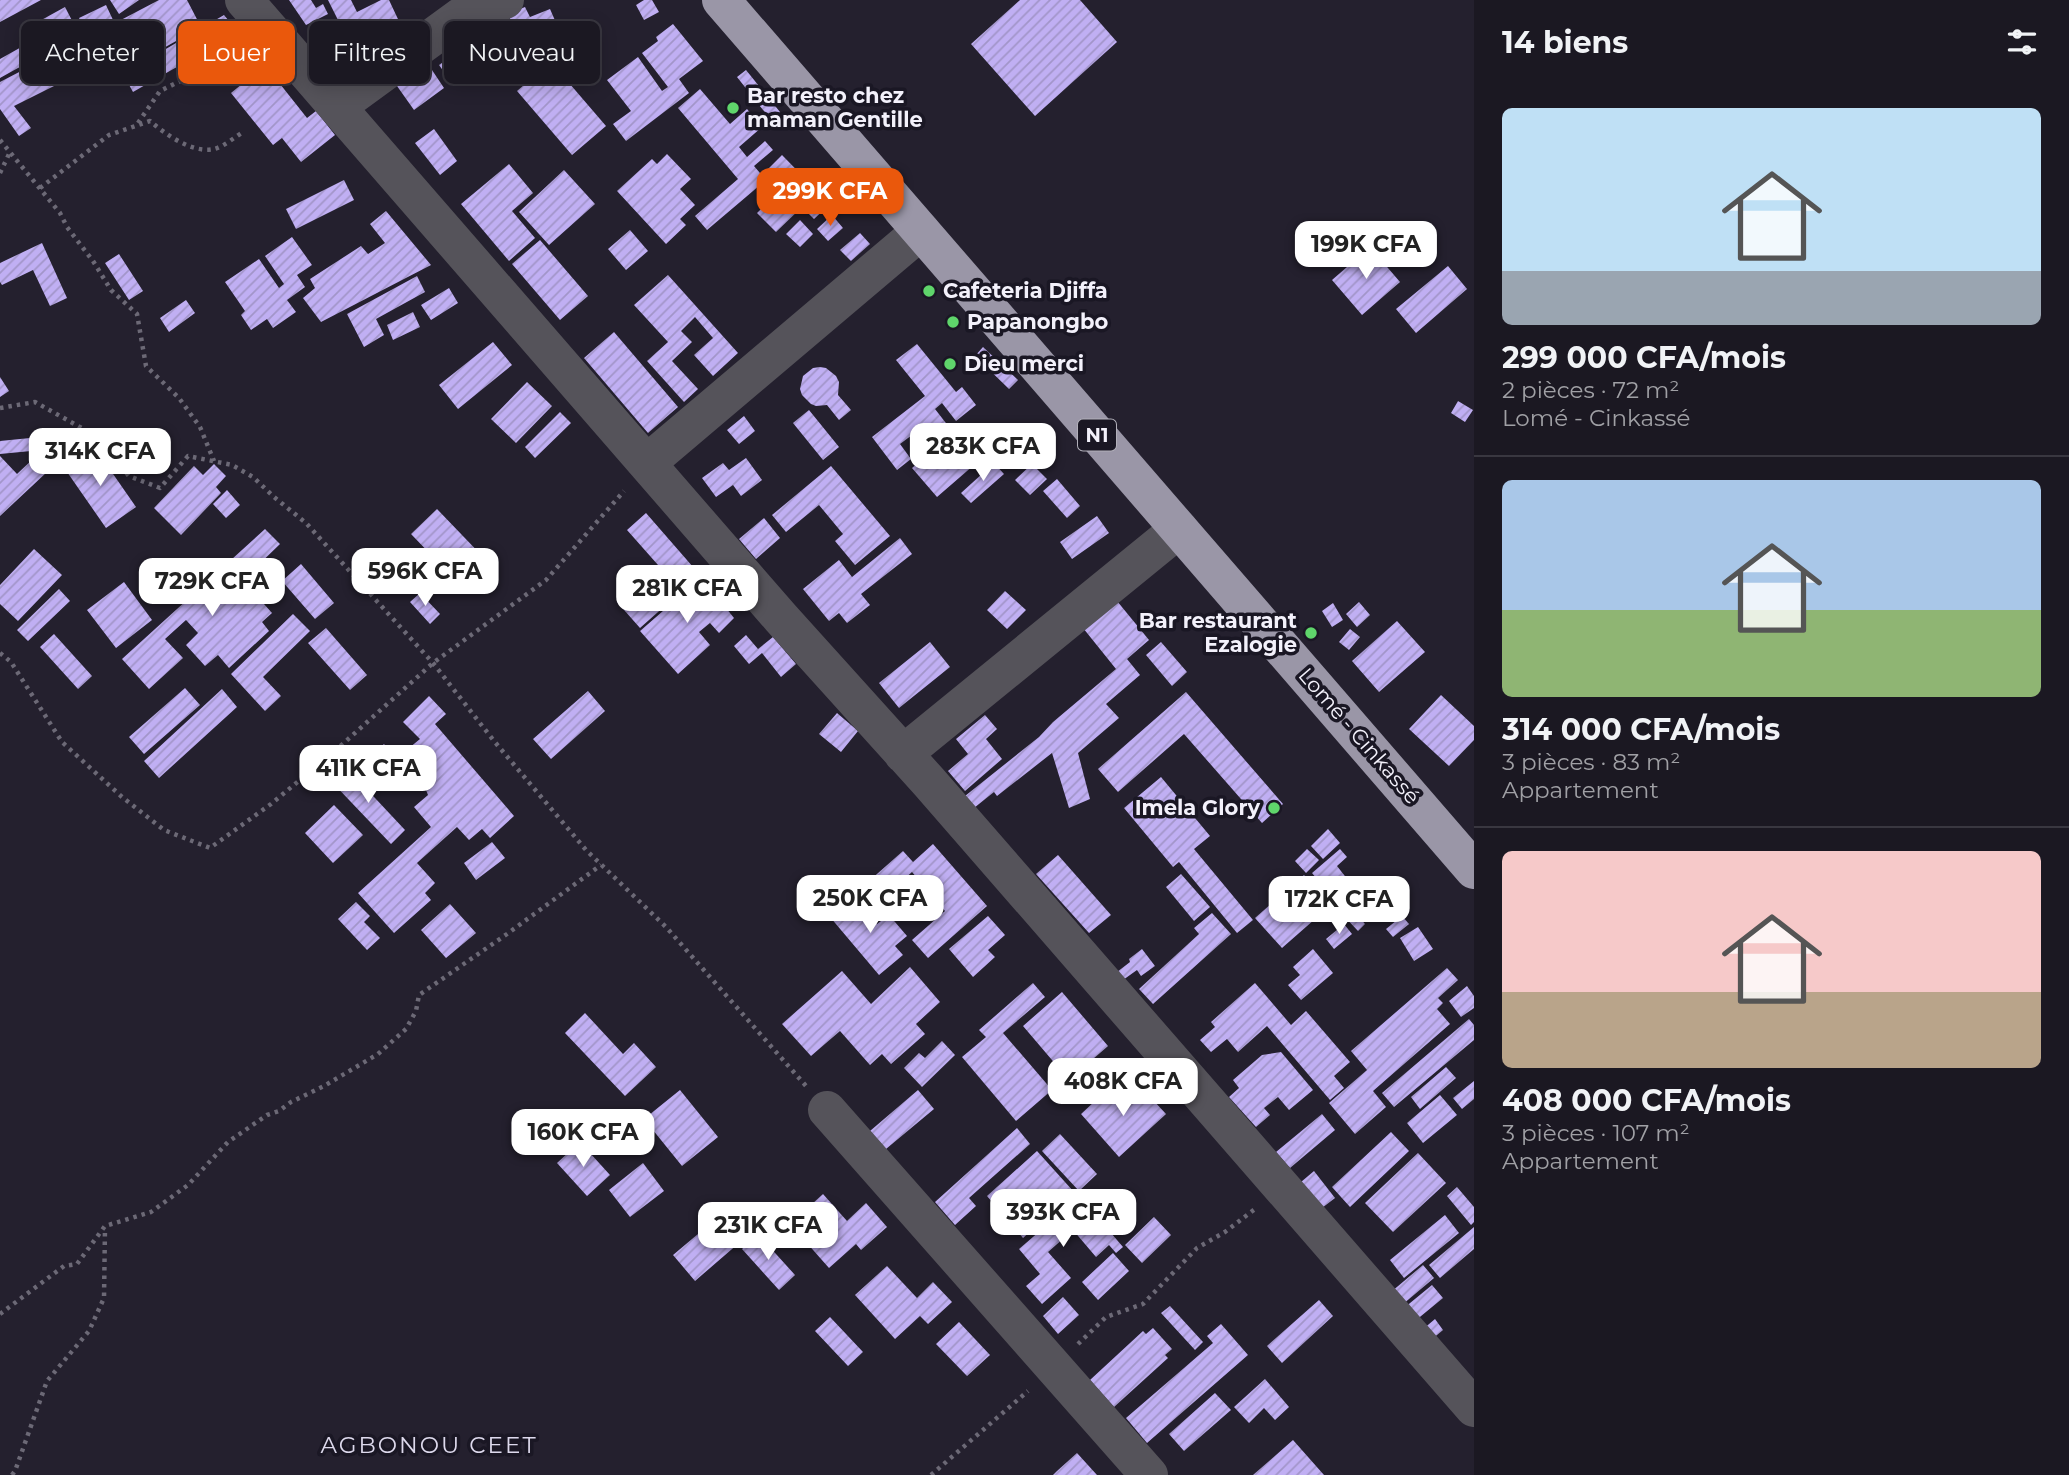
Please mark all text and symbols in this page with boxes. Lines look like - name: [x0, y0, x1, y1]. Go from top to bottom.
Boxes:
- chip: Acheter: [21, 21, 164, 84]
- chip: Louer: [178, 21, 295, 84]
- chip: Filtres: [309, 21, 430, 84]
- chip: Nouveau: [444, 21, 600, 84]
- icon: filters: [2003, 23, 2041, 61]
- text: 14 biens: [1502, 24, 1628, 61]
- place label: Bar resto chez maman Gentille: [747, 83, 923, 132]
- marker: Bar resto chez maman Gentille: [725, 100, 741, 116]
- icon: home: [1709, 153, 1835, 279]
- pin: 299K CFA: [758, 168, 902, 228]
- text: 299K CFA: [773, 177, 887, 205]
- pin: 199K CFA: [1294, 222, 1438, 281]
- text: 199K CFA: [1311, 230, 1421, 258]
- place label: Cafeteria Djiffa: [943, 278, 1108, 303]
- marker: Cafeteria Djiffa: [921, 283, 937, 299]
- place label: Papanongbo: [967, 309, 1108, 334]
- marker: Papanongbo: [945, 314, 961, 330]
- text: 299 000 CFA/mois: [1502, 339, 1786, 376]
- place label: Dieu merci: [964, 351, 1084, 376]
- marker: Dieu merci: [942, 356, 958, 372]
- text: 2 pièces · 72 m²: [1502, 376, 1679, 404]
- text: Lomé - Cinkassé: [1502, 404, 1690, 432]
- road number: N1: [1078, 420, 1116, 450]
- pin: 283K CFA: [911, 424, 1055, 483]
- pin: 314K CFA: [28, 428, 172, 488]
- text: 283K CFA: [926, 432, 1040, 460]
- text: 314K CFA: [45, 437, 155, 465]
- icon: home: [1709, 525, 1835, 651]
- pin: 596K CFA: [353, 548, 497, 608]
- text: 596K CFA: [368, 557, 482, 585]
- pin: 729K CFA: [140, 558, 284, 618]
- pin: 281K CFA: [615, 566, 759, 625]
- text: 729K CFA: [155, 567, 269, 595]
- text: 281K CFA: [632, 574, 742, 602]
- place label: Bar restaurant Ezalogie: [1139, 608, 1297, 657]
- marker: Bar restaurant Ezalogie: [1303, 625, 1319, 641]
- street label: Lomé - Cinkassé: [1294, 663, 1425, 809]
- text: 314 000 CFA/mois: [1502, 711, 1780, 748]
- pin: 411K CFA: [296, 746, 440, 805]
- text: 3 pièces · 83 m²: [1502, 748, 1680, 776]
- text: 411K CFA: [315, 754, 421, 782]
- text: Appartement: [1502, 776, 1659, 804]
- place label: Imela Glory: [1135, 795, 1260, 820]
- marker: Imela Glory: [1266, 800, 1282, 816]
- pin: 250K CFA: [798, 876, 942, 935]
- pin: 172K CFA: [1267, 876, 1411, 936]
- text: 250K CFA: [813, 884, 927, 912]
- text: 172K CFA: [1285, 885, 1393, 913]
- icon: home: [1709, 896, 1835, 1022]
- pin: 408K CFA: [1051, 1058, 1195, 1118]
- text: 408K CFA: [1064, 1067, 1182, 1095]
- text: 408 000 CFA/mois: [1502, 1082, 1791, 1119]
- pin: 160K CFA: [511, 1110, 655, 1169]
- text: 160K CFA: [527, 1118, 639, 1146]
- text: 3 pièces · 107 m²: [1502, 1119, 1690, 1147]
- text: Appartement: [1502, 1147, 1659, 1175]
- pin: 393K CFA: [991, 1190, 1135, 1249]
- text: 393K CFA: [1006, 1198, 1120, 1226]
- pin: 231K CFA: [696, 1202, 840, 1262]
- text: 231K CFA: [714, 1211, 822, 1239]
- district label: AGBONOU CEET: [320, 1431, 538, 1459]

